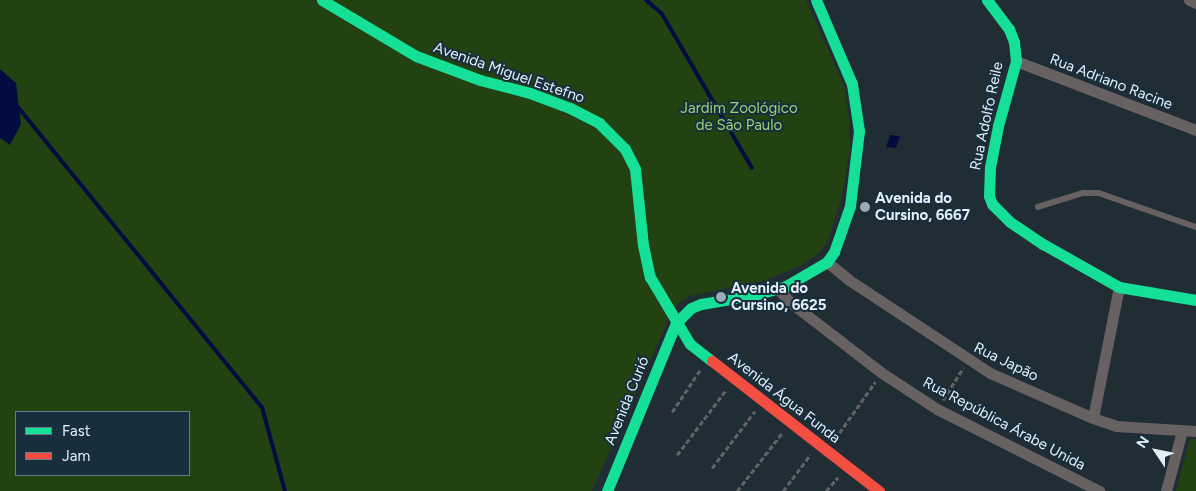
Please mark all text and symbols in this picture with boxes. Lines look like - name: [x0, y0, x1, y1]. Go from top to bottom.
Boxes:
- street label: Avenida Miguel Estefno: [431, 39, 587, 107]
- street label: Rua Adriano Racine: [1047, 50, 1175, 114]
- street label: Rua Adolfo Reile: [967, 60, 1007, 172]
- park label: Jardim Zoológico de São Paulo: [680, 99, 798, 134]
- place label: Avenida do Cursino, 6667: [875, 189, 970, 224]
- marker: Avenida do Cursino, 6667: [859, 201, 871, 213]
- place label: Avenida do Cursino, 6625: [731, 279, 826, 314]
- marker: Avenida do Cursino, 6625: [715, 291, 727, 303]
- street label: Rua Japão: [971, 339, 1041, 385]
- street label: Avenida Água Funda: [724, 349, 844, 447]
- street label: Avenida Curió: [601, 354, 653, 448]
- street label: Rua República Árabe Unida: [920, 373, 1088, 475]
- legend: [15, 411, 190, 476]
- text: Fast: [62, 422, 90, 440]
- north arrow: [1131, 426, 1181, 476]
- text: N: [1133, 433, 1153, 452]
- text: Jam: [62, 447, 90, 465]

